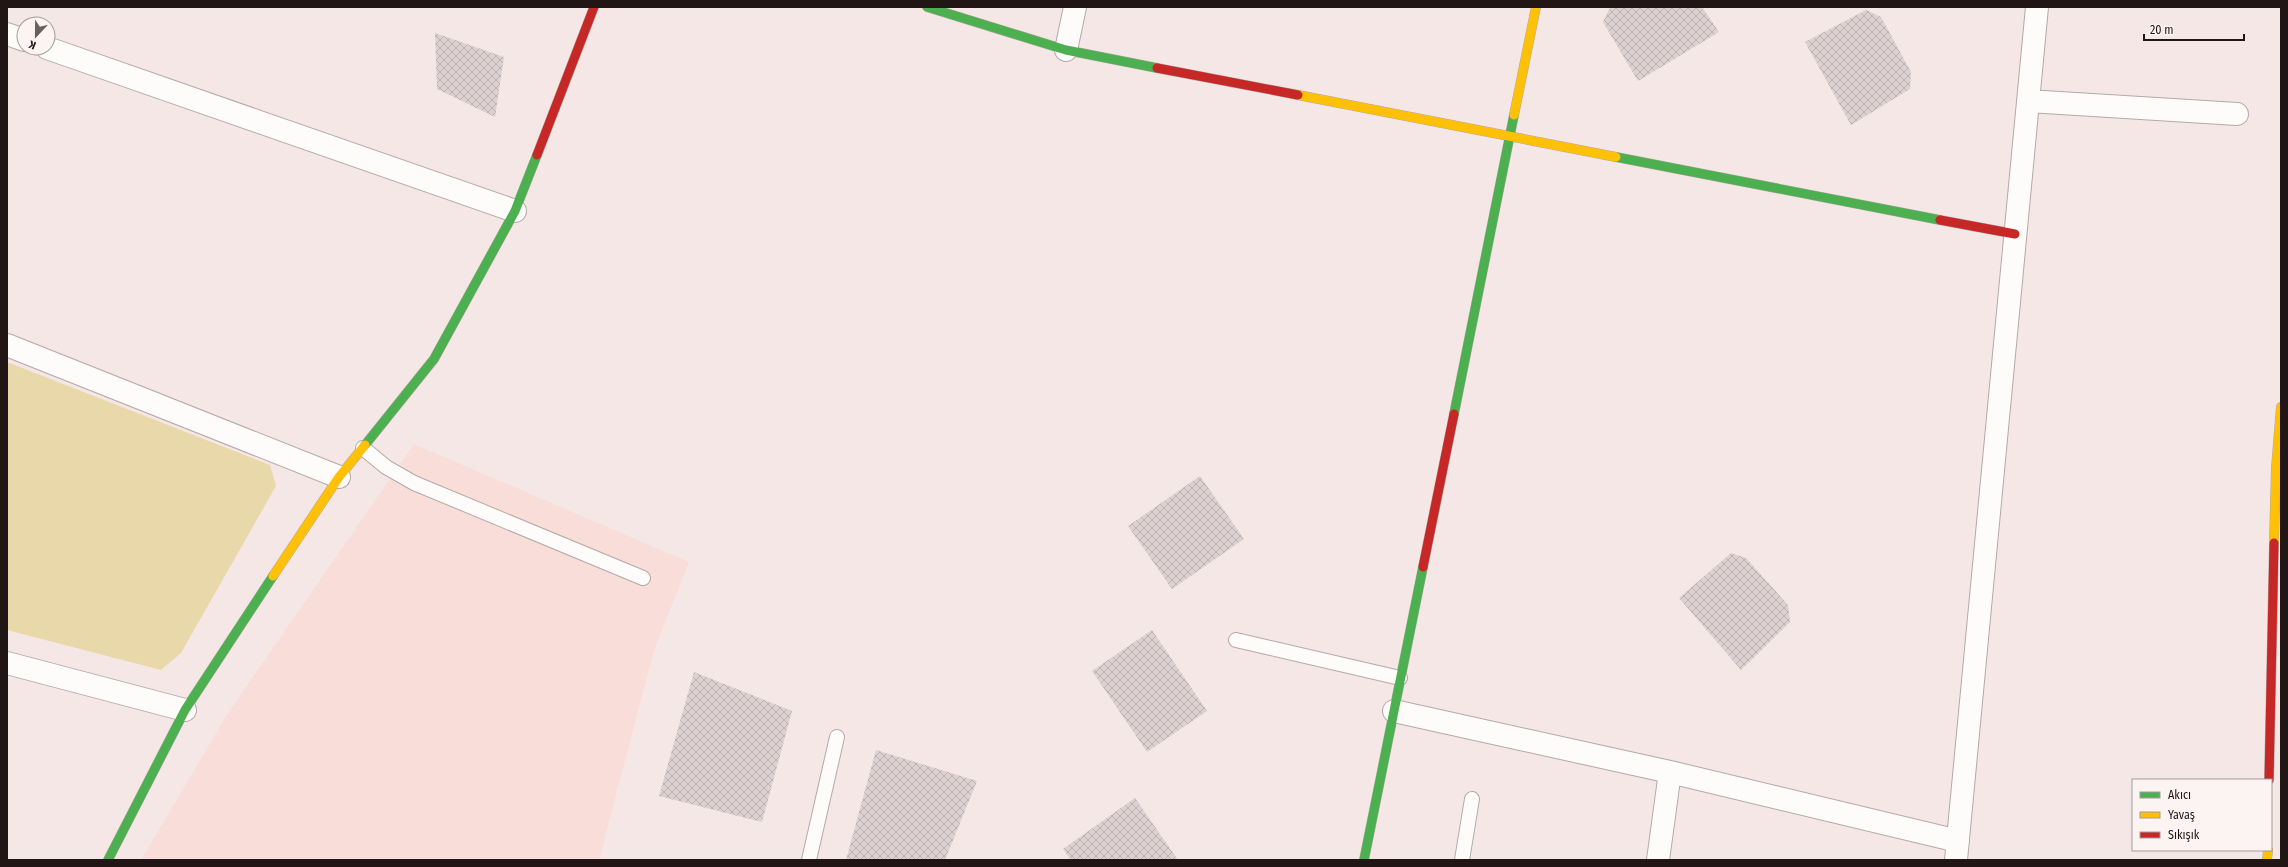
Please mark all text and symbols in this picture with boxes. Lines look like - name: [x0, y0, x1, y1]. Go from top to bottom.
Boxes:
- north arrow: [16, 16, 56, 56]
- scale bar: [2144, 16, 2244, 42]
- text: 20 m: [2150, 23, 2174, 37]
- text: K: [26, 37, 38, 52]
- legend: [2132, 779, 2272, 851]
- text: Akıcı: [2168, 788, 2191, 802]
- text: Yavaş: [2168, 808, 2195, 822]
- text: Sıkışık: [2168, 828, 2200, 842]

